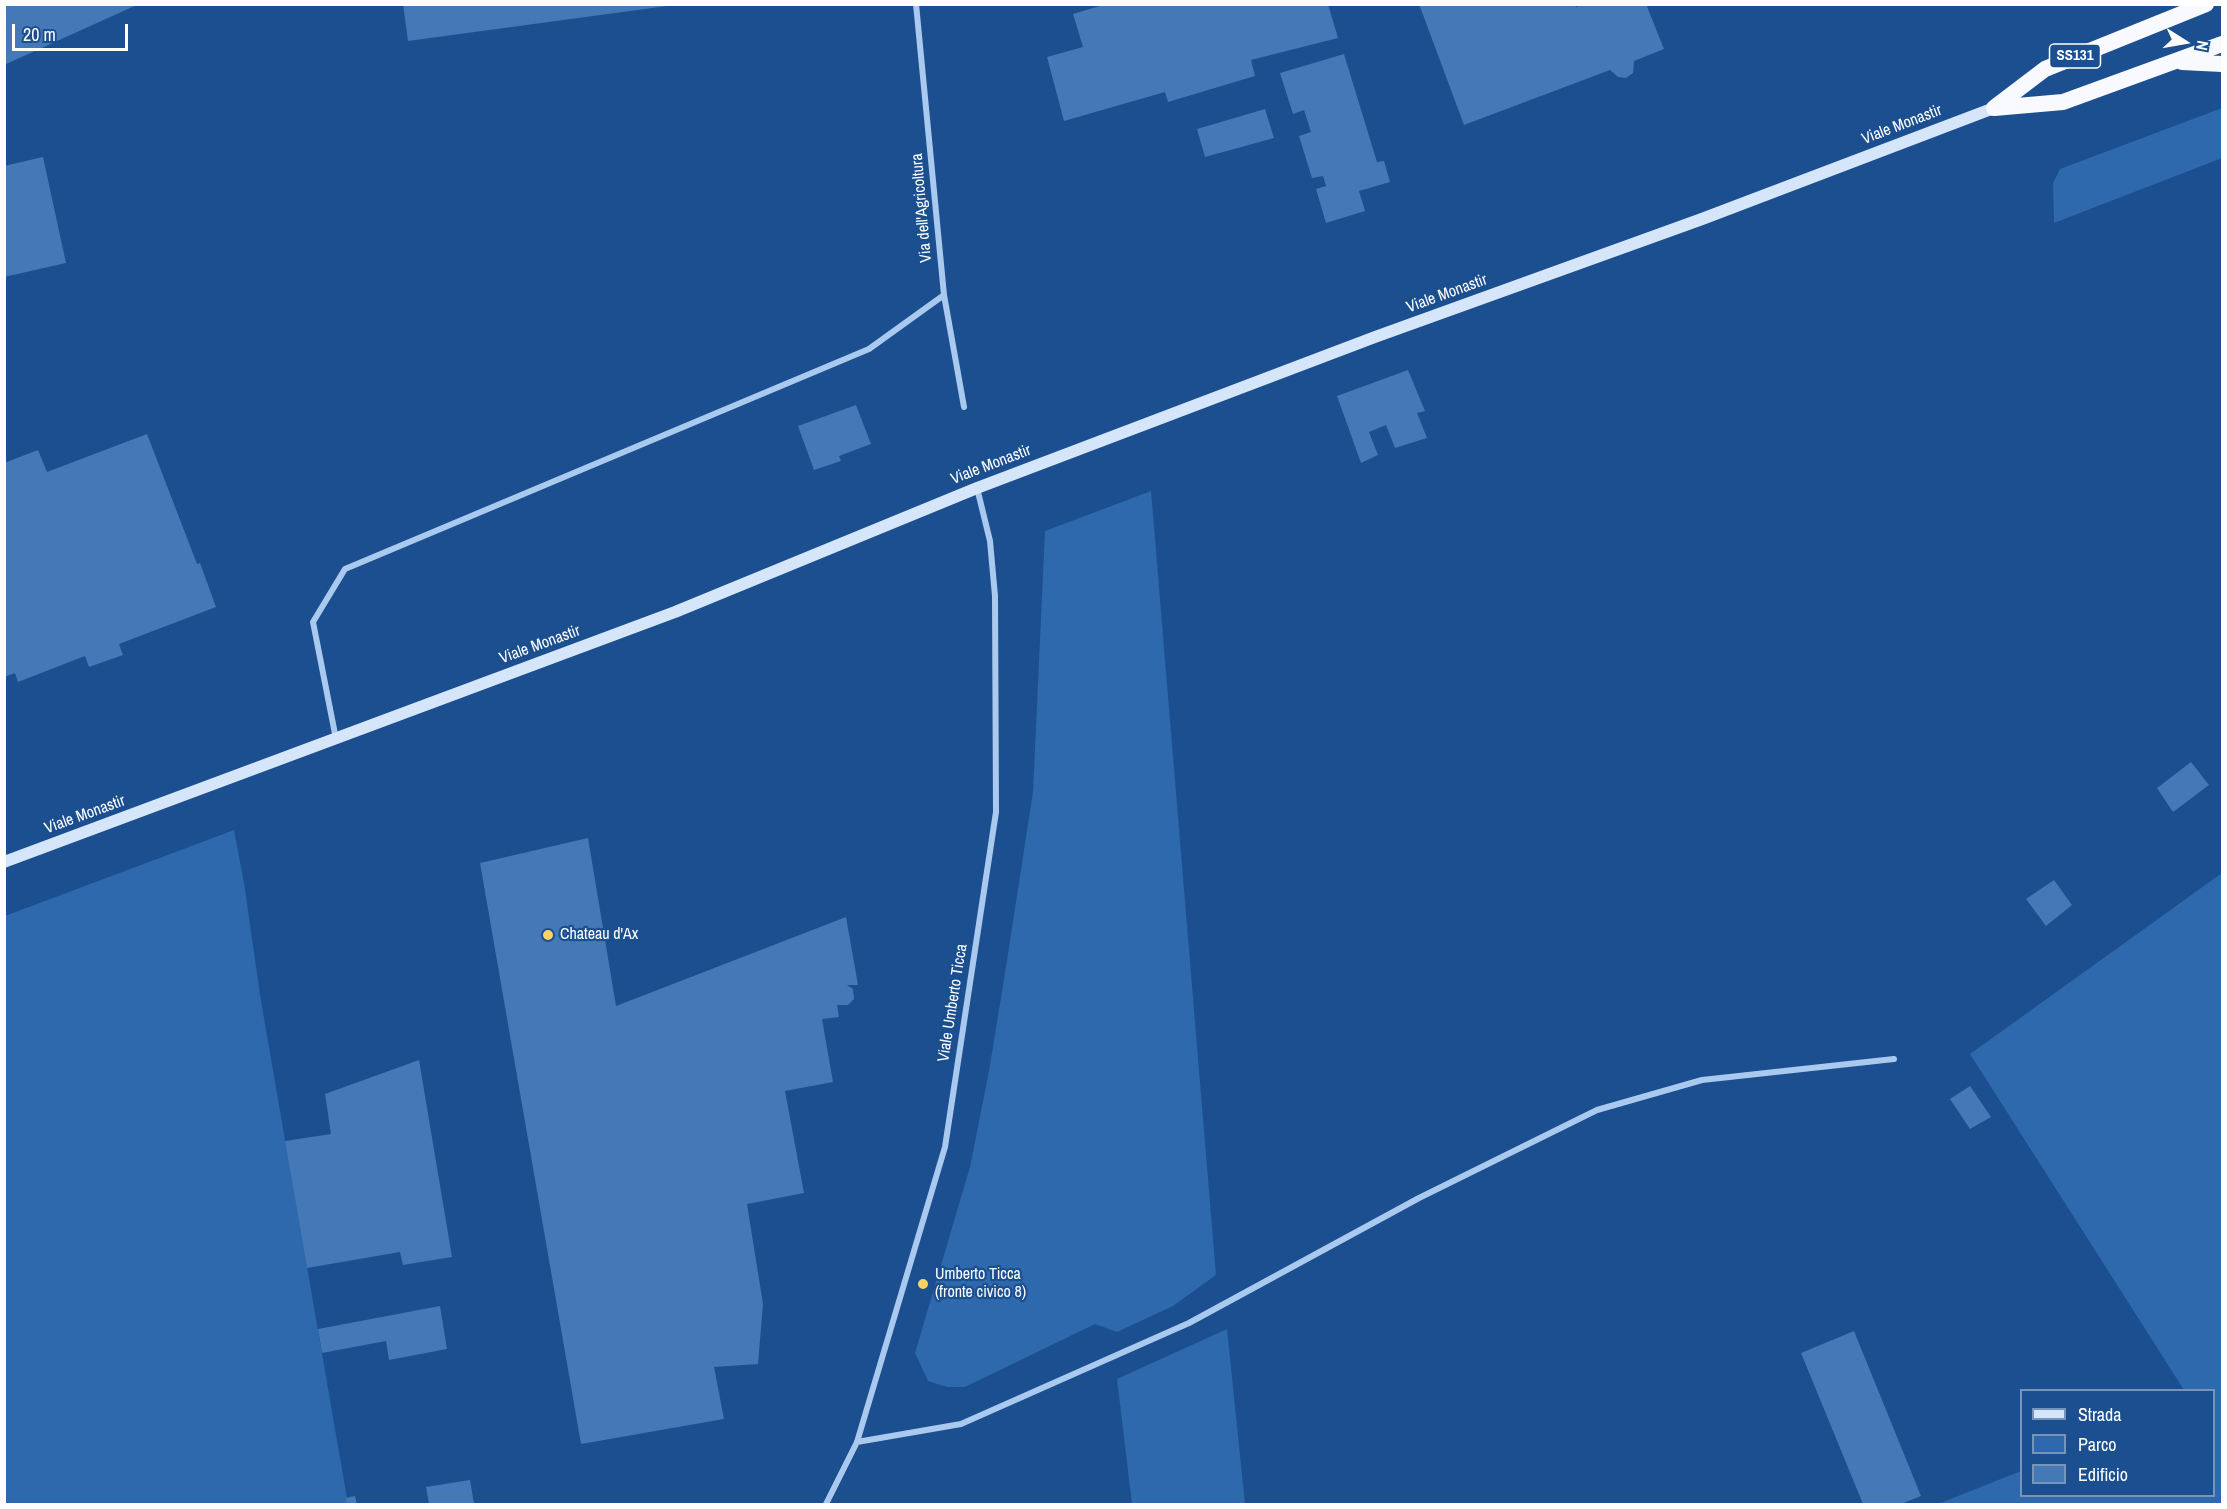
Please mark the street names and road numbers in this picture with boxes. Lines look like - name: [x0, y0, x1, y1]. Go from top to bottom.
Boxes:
- road number: SS131: [2050, 44, 2100, 68]
- street label: Viale Monastir: [1859, 101, 1945, 149]
- street label: Via dell'Agricoltura: [908, 153, 936, 263]
- street label: Viale Monastir: [1404, 271, 1490, 317]
- street label: Viale Monastir: [948, 441, 1034, 489]
- street label: Viale Monastir: [497, 622, 583, 668]
- street label: Viale Monastir: [42, 792, 128, 838]
- street label: Viale Umberto Ticca: [934, 943, 972, 1063]

